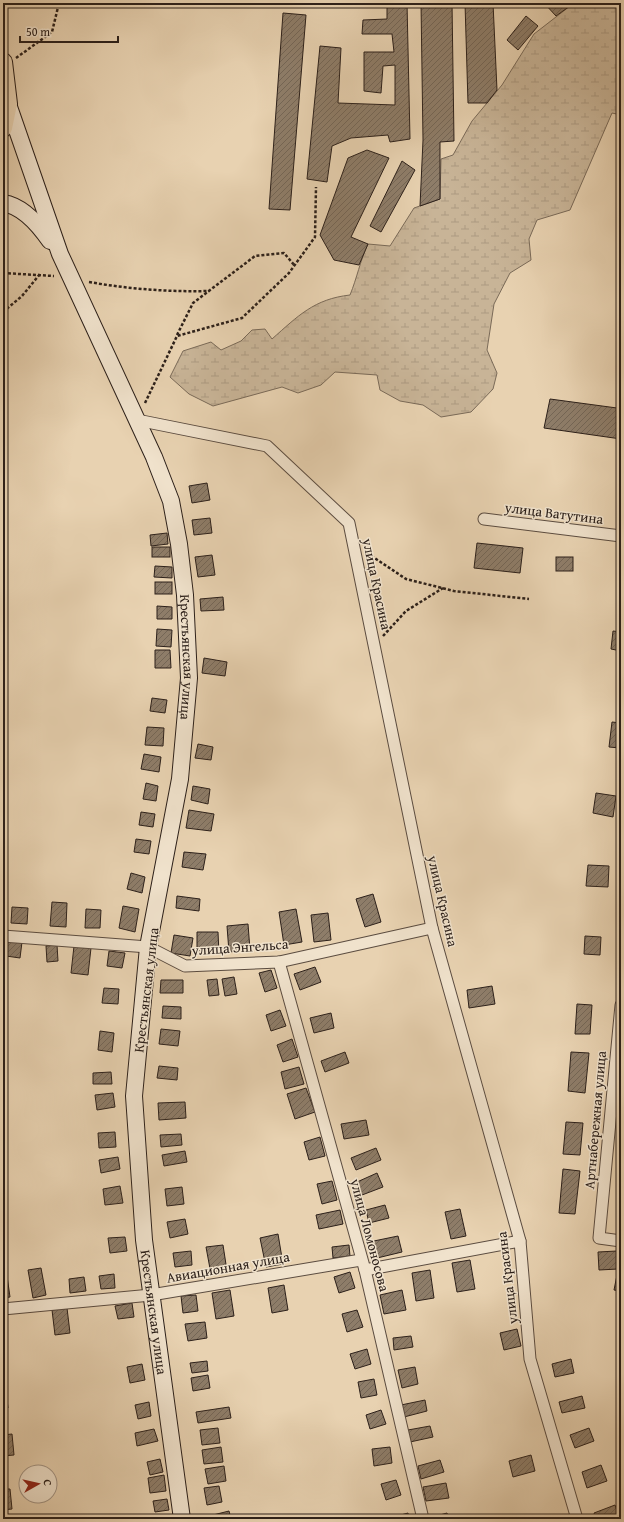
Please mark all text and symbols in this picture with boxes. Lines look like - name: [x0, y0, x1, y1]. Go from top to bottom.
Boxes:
- scale bar: [20, 18, 118, 44]
- text: 50 m: [26, 23, 50, 40]
- street label: улица Ватутина: [503, 497, 605, 529]
- street label: улица Красина: [357, 535, 397, 632]
- street label: Крестьянская улица: [175, 594, 199, 721]
- street label: улица Красина: [423, 852, 463, 949]
- street label: Крестьянская улица: [128, 926, 164, 1054]
- street label: улица Энгельса: [190, 934, 289, 960]
- street label: Артнабережная улица: [579, 1050, 611, 1190]
- street label: улица Ломоносова: [345, 1175, 395, 1294]
- street label: улица Красина: [491, 1230, 523, 1326]
- street label: Авиационная улица: [165, 1246, 291, 1288]
- street label: Крестьянская улица: [135, 1248, 172, 1376]
- north arrow: [18, 1464, 58, 1504]
- text: С: [40, 1478, 56, 1487]

